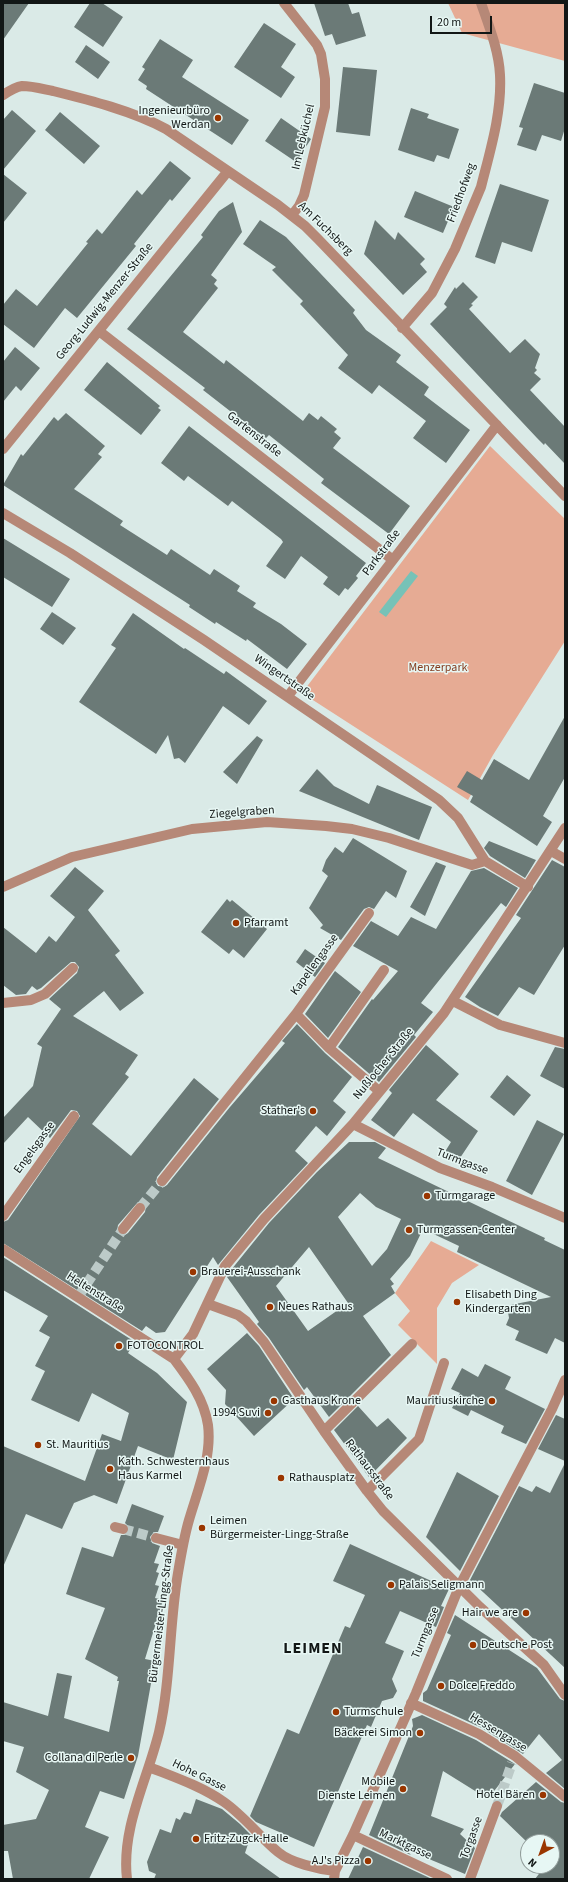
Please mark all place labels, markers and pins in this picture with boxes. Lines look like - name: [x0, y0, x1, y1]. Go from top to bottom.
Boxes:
- place label: Ingenieurbüro Werdan: [139, 104, 210, 132]
- marker: Ingenieurbüro Werdan: [213, 113, 223, 123]
- place label: Pfarramt: [244, 916, 288, 930]
- marker: Pfarramt: [231, 918, 241, 928]
- place label: Stather's: [261, 1104, 305, 1118]
- marker: Stather's: [308, 1106, 318, 1116]
- place label: Turmgarage: [435, 1189, 495, 1203]
- marker: Turmgarage: [422, 1191, 432, 1201]
- place label: Turmgassen-Center: [417, 1223, 515, 1237]
- marker: Turmgassen-Center: [404, 1225, 414, 1235]
- place label: Brauerei-Ausschank: [201, 1265, 301, 1279]
- marker: Brauerei-Ausschank: [188, 1267, 198, 1277]
- place label: Elisabeth Ding Kindergarten: [465, 1288, 537, 1316]
- marker: Elisabeth Ding Kindergarten: [452, 1297, 462, 1307]
- place label: Neues Rathaus: [278, 1300, 352, 1314]
- marker: Neues Rathaus: [265, 1302, 275, 1312]
- place label: FOTOCONTROL: [127, 1339, 204, 1353]
- marker: FOTOCONTROL: [114, 1341, 124, 1351]
- place label: Gasthaus Krone: [282, 1394, 361, 1408]
- place label: Mauritiuskirche: [406, 1394, 484, 1408]
- marker: Gasthaus Krone: [269, 1396, 279, 1406]
- marker: Mauritiuskirche: [487, 1396, 497, 1406]
- place label: 1994 Suvi: [212, 1406, 260, 1420]
- marker: 1994 Suvi: [263, 1408, 273, 1418]
- place label: St. Mauritius: [46, 1438, 109, 1452]
- marker: St. Mauritius: [33, 1440, 43, 1450]
- place label: Kath. Schwesternhaus Haus Karmel: [118, 1455, 229, 1483]
- marker: Kath. Schwesternhaus Haus Karmel: [105, 1464, 115, 1474]
- place label: Rathausplatz: [289, 1471, 355, 1485]
- marker: Rathausplatz: [276, 1473, 286, 1483]
- place label: Leimen Bürgermeister-Lingg-Straße: [210, 1514, 349, 1542]
- marker: Leimen Bürgermeister-Lingg-Straße: [197, 1523, 207, 1533]
- place label: Palais Seligmann: [399, 1578, 484, 1592]
- marker: Palais Seligmann: [386, 1580, 396, 1590]
- place label: Hair we are: [462, 1606, 518, 1620]
- marker: Hair we are: [521, 1608, 531, 1618]
- place label: Deutsche Post: [481, 1638, 552, 1652]
- marker: Deutsche Post: [468, 1640, 478, 1650]
- place label: Dolce Freddo: [449, 1679, 515, 1693]
- marker: Dolce Freddo: [436, 1681, 446, 1691]
- place label: Turmschule: [344, 1705, 403, 1719]
- marker: Turmschule: [331, 1707, 341, 1717]
- place label: Bäckerei Simon: [334, 1726, 412, 1740]
- marker: Bäckerei Simon: [415, 1728, 425, 1738]
- place label: Collana di Perle: [45, 1751, 123, 1765]
- marker: Collana di Perle: [126, 1753, 136, 1763]
- place label: Mobile Dienste Leimen: [318, 1775, 395, 1803]
- marker: Mobile Dienste Leimen: [398, 1784, 408, 1794]
- place label: Hotel Bären: [476, 1788, 535, 1802]
- marker: Hotel Bären: [538, 1790, 548, 1800]
- place label: Fritz-Zugck-Halle: [204, 1832, 288, 1846]
- marker: Fritz-Zugck-Halle: [191, 1834, 201, 1844]
- place label: AJ's Pizza: [312, 1854, 360, 1868]
- marker: AJ's Pizza: [363, 1856, 373, 1866]

